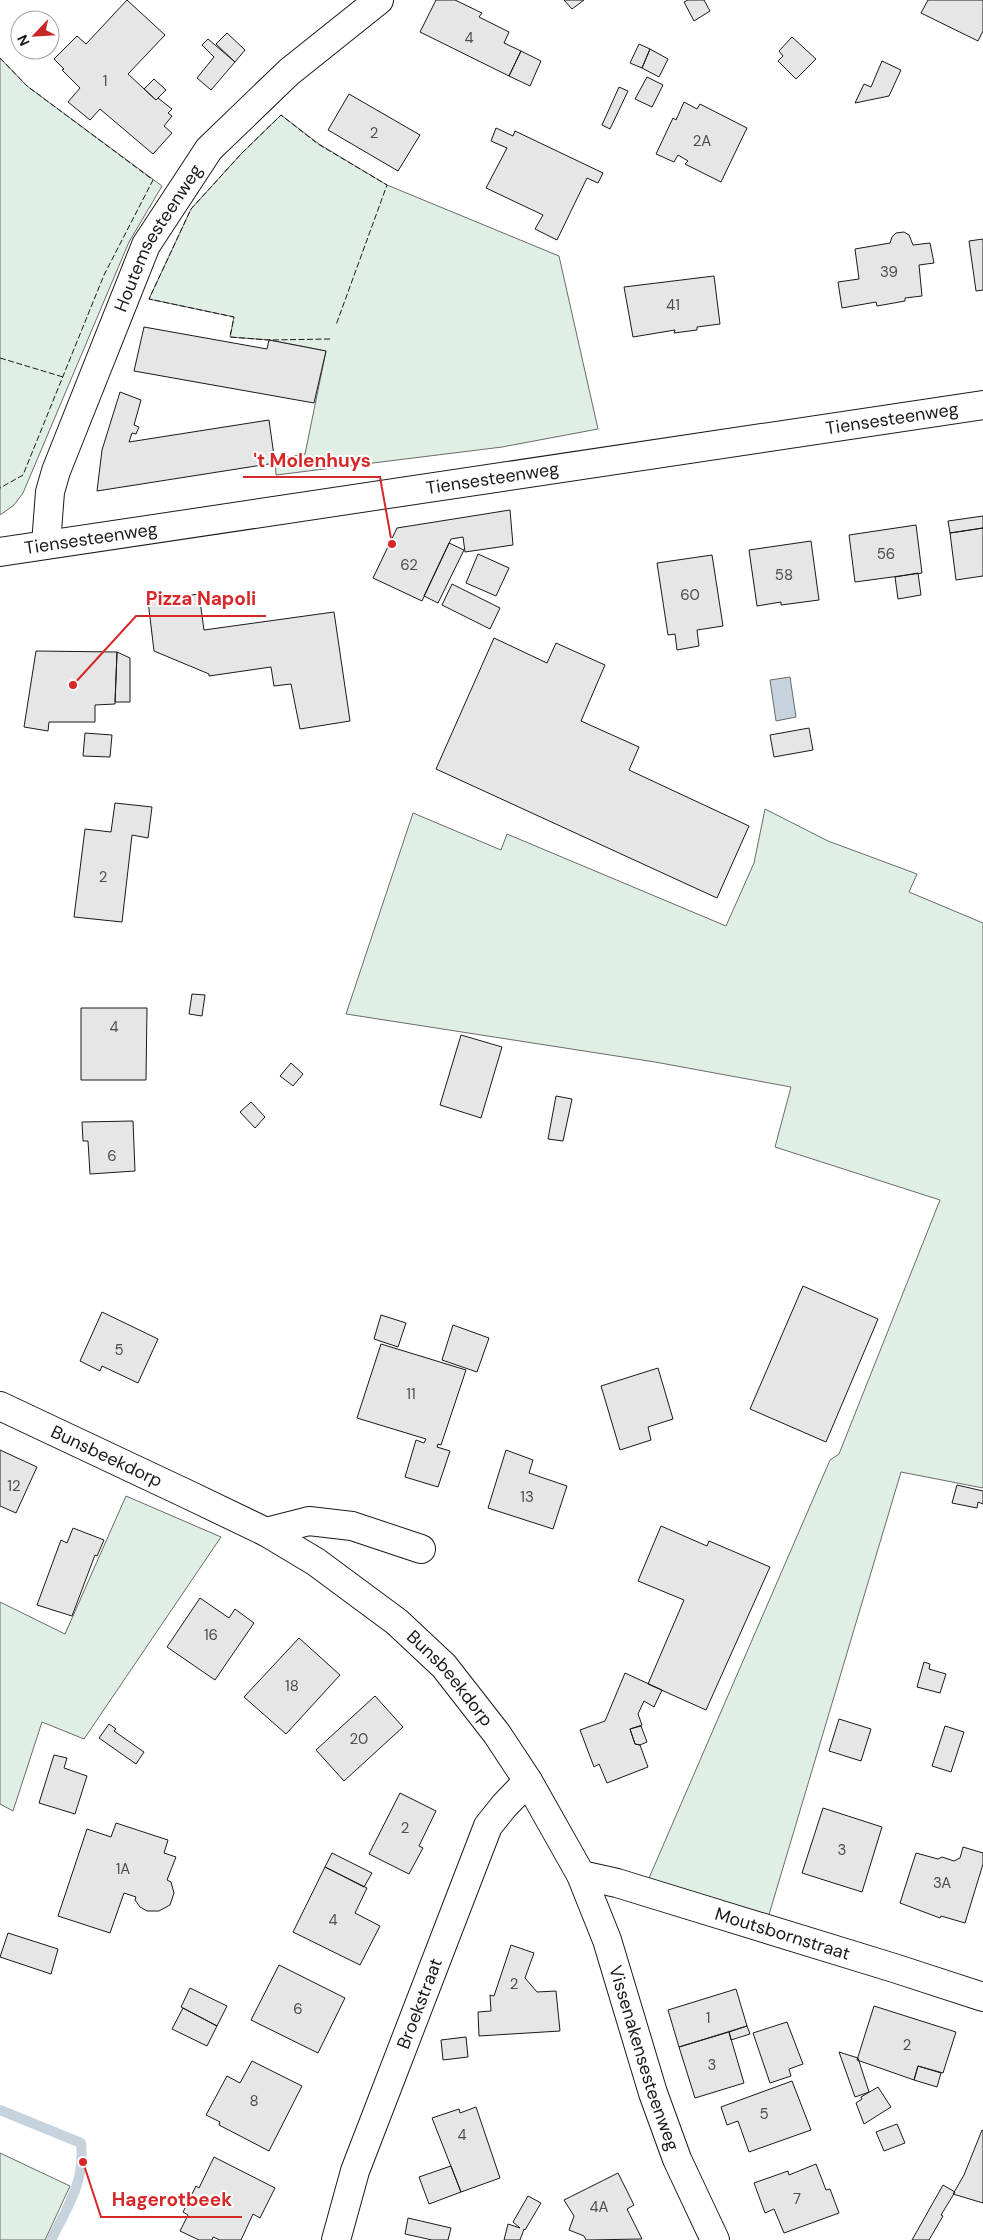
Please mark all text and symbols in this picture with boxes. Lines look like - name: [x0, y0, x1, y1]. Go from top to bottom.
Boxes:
- north arrow: [10, 10, 60, 60]
- house number: 4: [464, 28, 474, 48]
- text: N: [13, 32, 34, 49]
- house number: 1: [103, 71, 107, 91]
- house number: 2: [370, 123, 378, 143]
- house number: 2A: [693, 131, 711, 151]
- street label: Houtemsesteenweg: [109, 159, 208, 315]
- house number: 39: [880, 262, 898, 282]
- house number: 41: [666, 295, 680, 315]
- street label: Tiensesteenweg: [824, 397, 960, 440]
- callout: 't Molenhuys: [243, 443, 380, 477]
- text: 't Molenhuys: [253, 448, 371, 473]
- street label: Tiensesteenweg: [424, 457, 561, 500]
- street label: Tiensesteenweg: [23, 517, 159, 560]
- house number: 56: [877, 544, 895, 564]
- house number: 62: [400, 555, 418, 575]
- house number: 58: [775, 565, 793, 585]
- callout: Pizza Napoli: [136, 582, 266, 616]
- house number: 60: [680, 585, 700, 605]
- text: Pizza Napoli: [146, 586, 256, 611]
- house number: 2: [99, 867, 107, 887]
- house number: 4: [109, 1017, 119, 1037]
- house number: 6: [107, 1146, 117, 1166]
- house number: 5: [114, 1340, 124, 1360]
- house number: 11: [406, 1384, 416, 1404]
- street label: Bunsbeekdorp: [47, 1420, 166, 1493]
- house number: 12: [7, 1476, 21, 1496]
- house number: 13: [520, 1487, 534, 1507]
- house number: 16: [204, 1625, 218, 1645]
- street label: Bunsbeekdorp: [401, 1625, 499, 1731]
- house number: 18: [285, 1676, 299, 1696]
- house number: 20: [350, 1729, 368, 1749]
- house number: 2: [401, 1818, 409, 1838]
- house number: 3: [838, 1840, 846, 1860]
- house number: 1A: [116, 1859, 130, 1879]
- house number: 3A: [933, 1873, 951, 1893]
- street label: Moutsbornstraat: [712, 1902, 853, 1966]
- house number: 4: [328, 1910, 338, 1930]
- street label: Broekstraat: [391, 1955, 448, 2052]
- street label: Vissenakensesteenweg: [603, 1963, 685, 2154]
- house number: 2: [510, 1974, 518, 1994]
- house number: 6: [293, 1999, 303, 2019]
- house number: 1: [706, 2008, 710, 2028]
- house number: 2: [903, 2035, 911, 2055]
- house number: 3: [708, 2055, 716, 2075]
- house number: 8: [249, 2091, 259, 2111]
- house number: 5: [759, 2104, 769, 2124]
- house number: 4: [457, 2125, 467, 2145]
- callout: Hagerotbeek: [101, 2183, 242, 2217]
- text: Hagerotbeek: [112, 2187, 232, 2212]
- house number: 7: [793, 2189, 801, 2209]
- house number: 4A: [589, 2197, 609, 2217]

